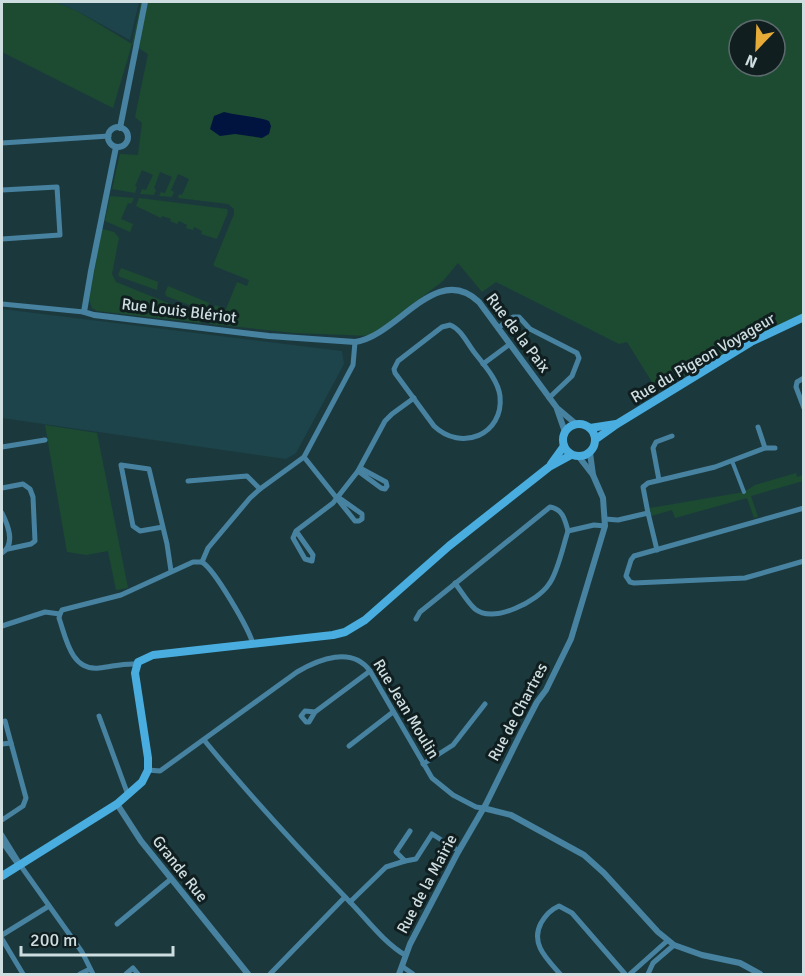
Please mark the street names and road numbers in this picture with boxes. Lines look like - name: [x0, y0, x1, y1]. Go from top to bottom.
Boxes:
- street label: Rue de la Paix: [482, 289, 555, 377]
- street label: Rue Louis Blériot: [120, 294, 238, 328]
- street label: Rue du Pigeon Voyageur: [627, 308, 779, 408]
- street label: Rue Jean Moulin: [368, 656, 444, 762]
- street label: Rue de Chartres: [484, 659, 552, 765]
- street label: Rue de la Mairie: [392, 831, 462, 937]
- street label: Grande Rue: [148, 832, 212, 906]

